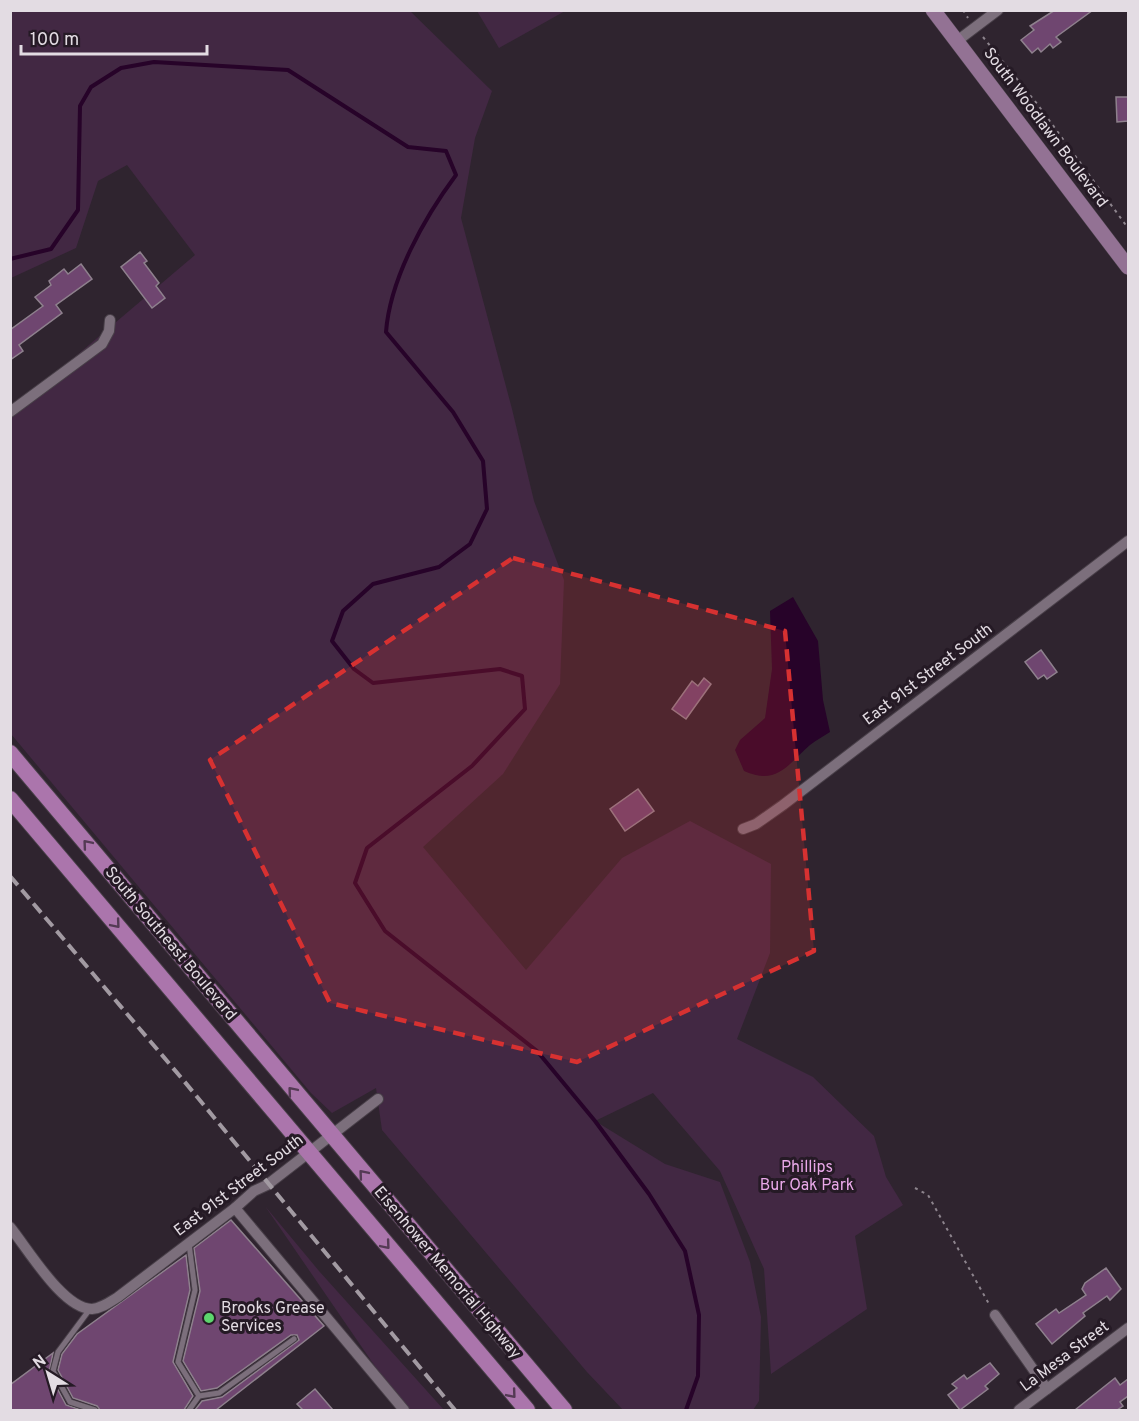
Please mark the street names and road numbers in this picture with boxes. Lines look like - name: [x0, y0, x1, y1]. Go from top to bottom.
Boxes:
- street label: South Woodlawn Boulevard: [978, 44, 1112, 212]
- street label: East 91st Street South: [859, 620, 997, 730]
- street label: South Southeast Boulevard: [100, 863, 240, 1025]
- street label: East 91st Street South: [170, 1131, 308, 1241]
- street label: Eisenhower Memorial Highway: [369, 1183, 525, 1363]
- street label: La Mesa Street: [1017, 1317, 1113, 1397]

